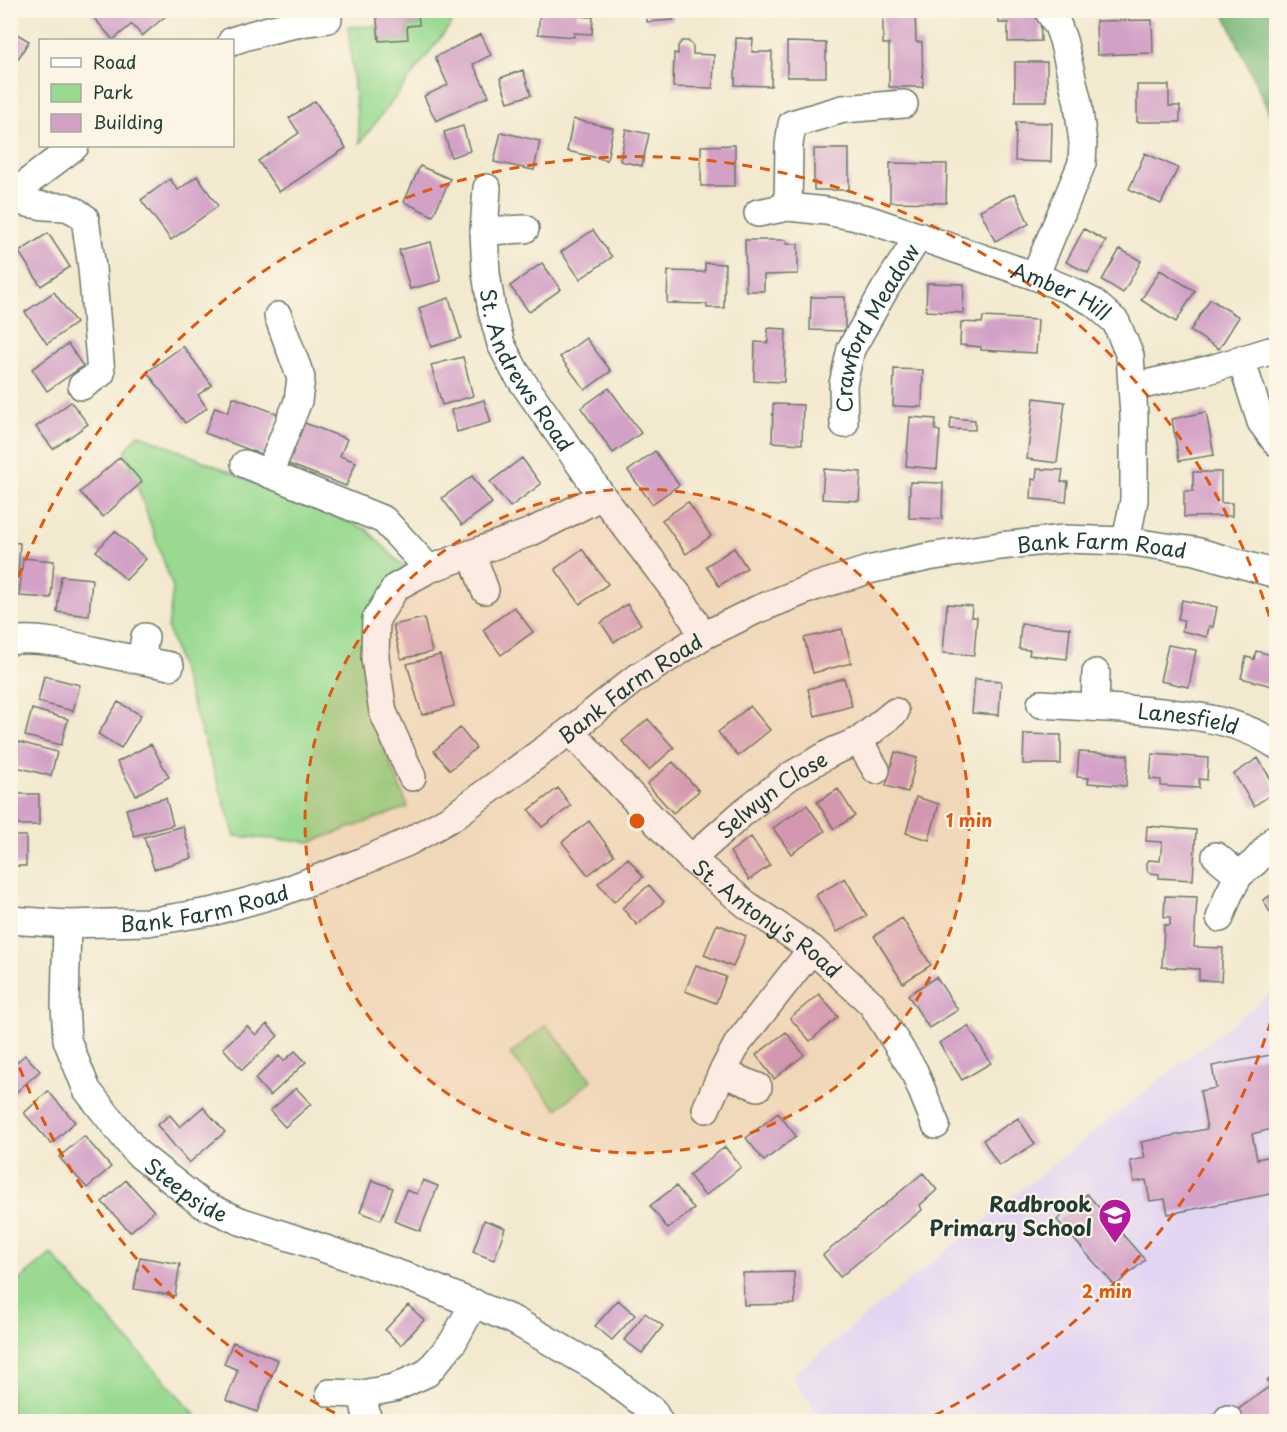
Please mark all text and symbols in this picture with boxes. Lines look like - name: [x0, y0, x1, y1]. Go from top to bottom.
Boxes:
- legend: [39, 39, 234, 147]
- text: Road: [93, 48, 137, 75]
- text: Park: [93, 78, 133, 105]
- text: Building: [93, 108, 163, 135]
- street label: Crawford Meadow: [827, 237, 926, 413]
- street label: Amber Hill: [1007, 253, 1119, 327]
- street label: St. Andrews Road: [473, 286, 582, 458]
- street label: Bank Farm Road: [1015, 523, 1189, 566]
- street label: Bank Farm Road: [551, 625, 708, 751]
- street label: Lanesfield: [1136, 694, 1243, 742]
- street label: Selwyn Close: [709, 742, 833, 845]
- text: 1 min: [946, 806, 992, 833]
- centre of rings: [627, 811, 647, 831]
- street label: St. Antony's Road: [686, 851, 849, 985]
- street label: Bank Farm Road: [120, 875, 292, 939]
- street label: Steepside: [138, 1149, 233, 1229]
- place label: Radbrook Primary School: [929, 1187, 1092, 1243]
- school or university icon: Radbrook Primary School: [1097, 1197, 1133, 1244]
- text: 2 min: [1082, 1277, 1132, 1304]

